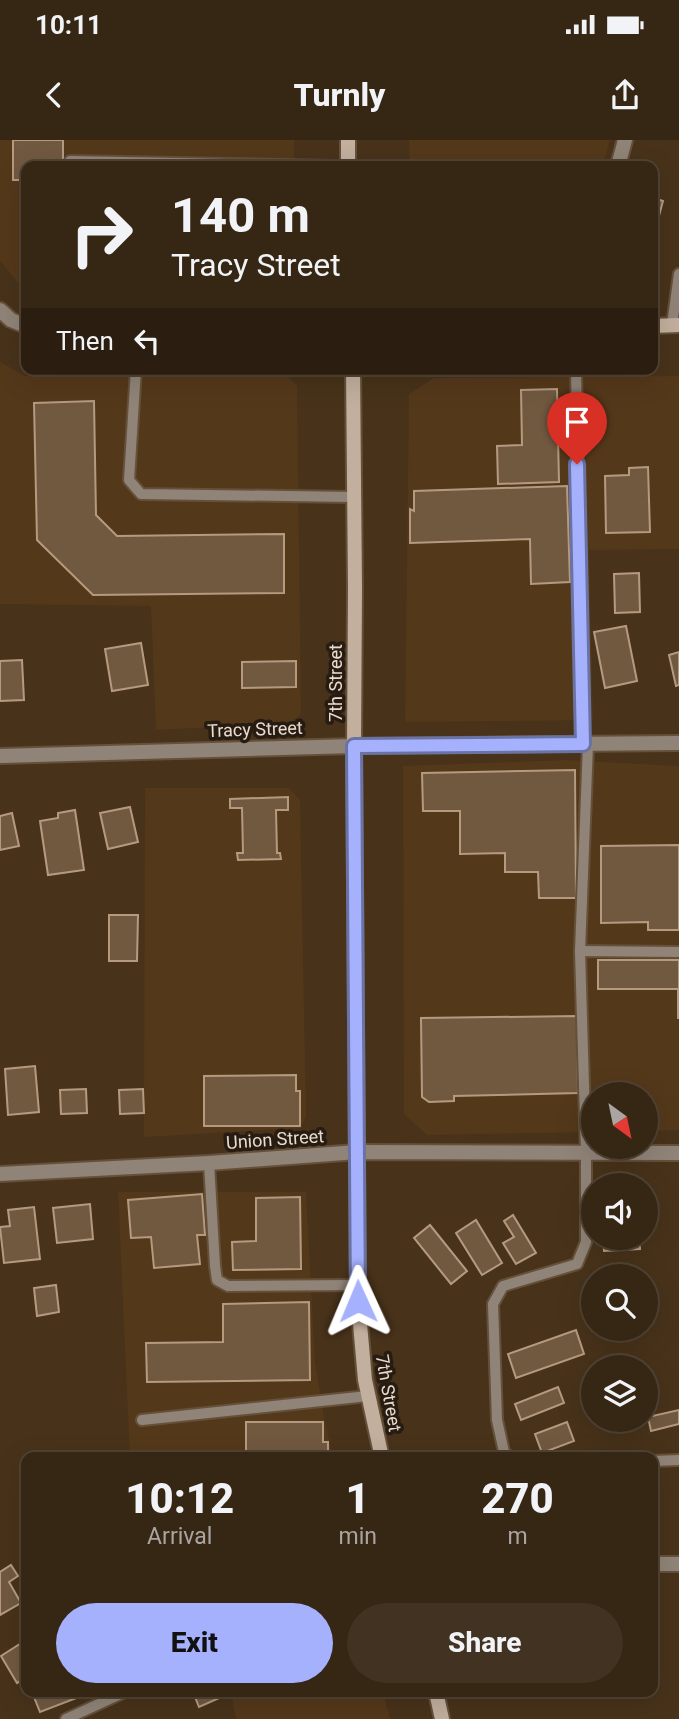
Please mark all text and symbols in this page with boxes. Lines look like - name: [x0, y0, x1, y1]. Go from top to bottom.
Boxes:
- text: 10:11: [35, 10, 102, 40]
- icon: back: [35, 76, 73, 114]
- text: Turnly: [294, 76, 385, 114]
- icon: share: [606, 76, 644, 114]
- text: 140 m: [171, 187, 310, 244]
- icon: right: [56, 189, 147, 280]
- text: Tracy Street: [171, 246, 341, 284]
- icon: left: [128, 322, 166, 360]
- text: Then: [56, 326, 114, 356]
- pin: [547, 392, 607, 464]
- icon: arrive: [558, 403, 596, 441]
- street label: 7th Street: [325, 644, 346, 722]
- street label: Tracy Street: [207, 717, 303, 741]
- north arrow: [581, 1082, 658, 1158]
- map controls: [581, 1082, 658, 1432]
- street label: Union Street: [225, 1125, 325, 1153]
- button: sound: [581, 1173, 658, 1250]
- position arrow: [321, 1264, 395, 1338]
- button: search: [581, 1264, 658, 1341]
- street label: 7th Street: [372, 1353, 406, 1433]
- button: layers: [581, 1355, 658, 1432]
- text: 10:12: [125, 1474, 234, 1523]
- text: 1: [346, 1474, 370, 1523]
- text: 270: [481, 1474, 554, 1523]
- text: Arrival: [147, 1523, 212, 1550]
- text: min: [338, 1523, 377, 1550]
- text: m: [507, 1523, 528, 1550]
- button: Exit: [56, 1603, 333, 1683]
- button: Share: [347, 1603, 623, 1683]

